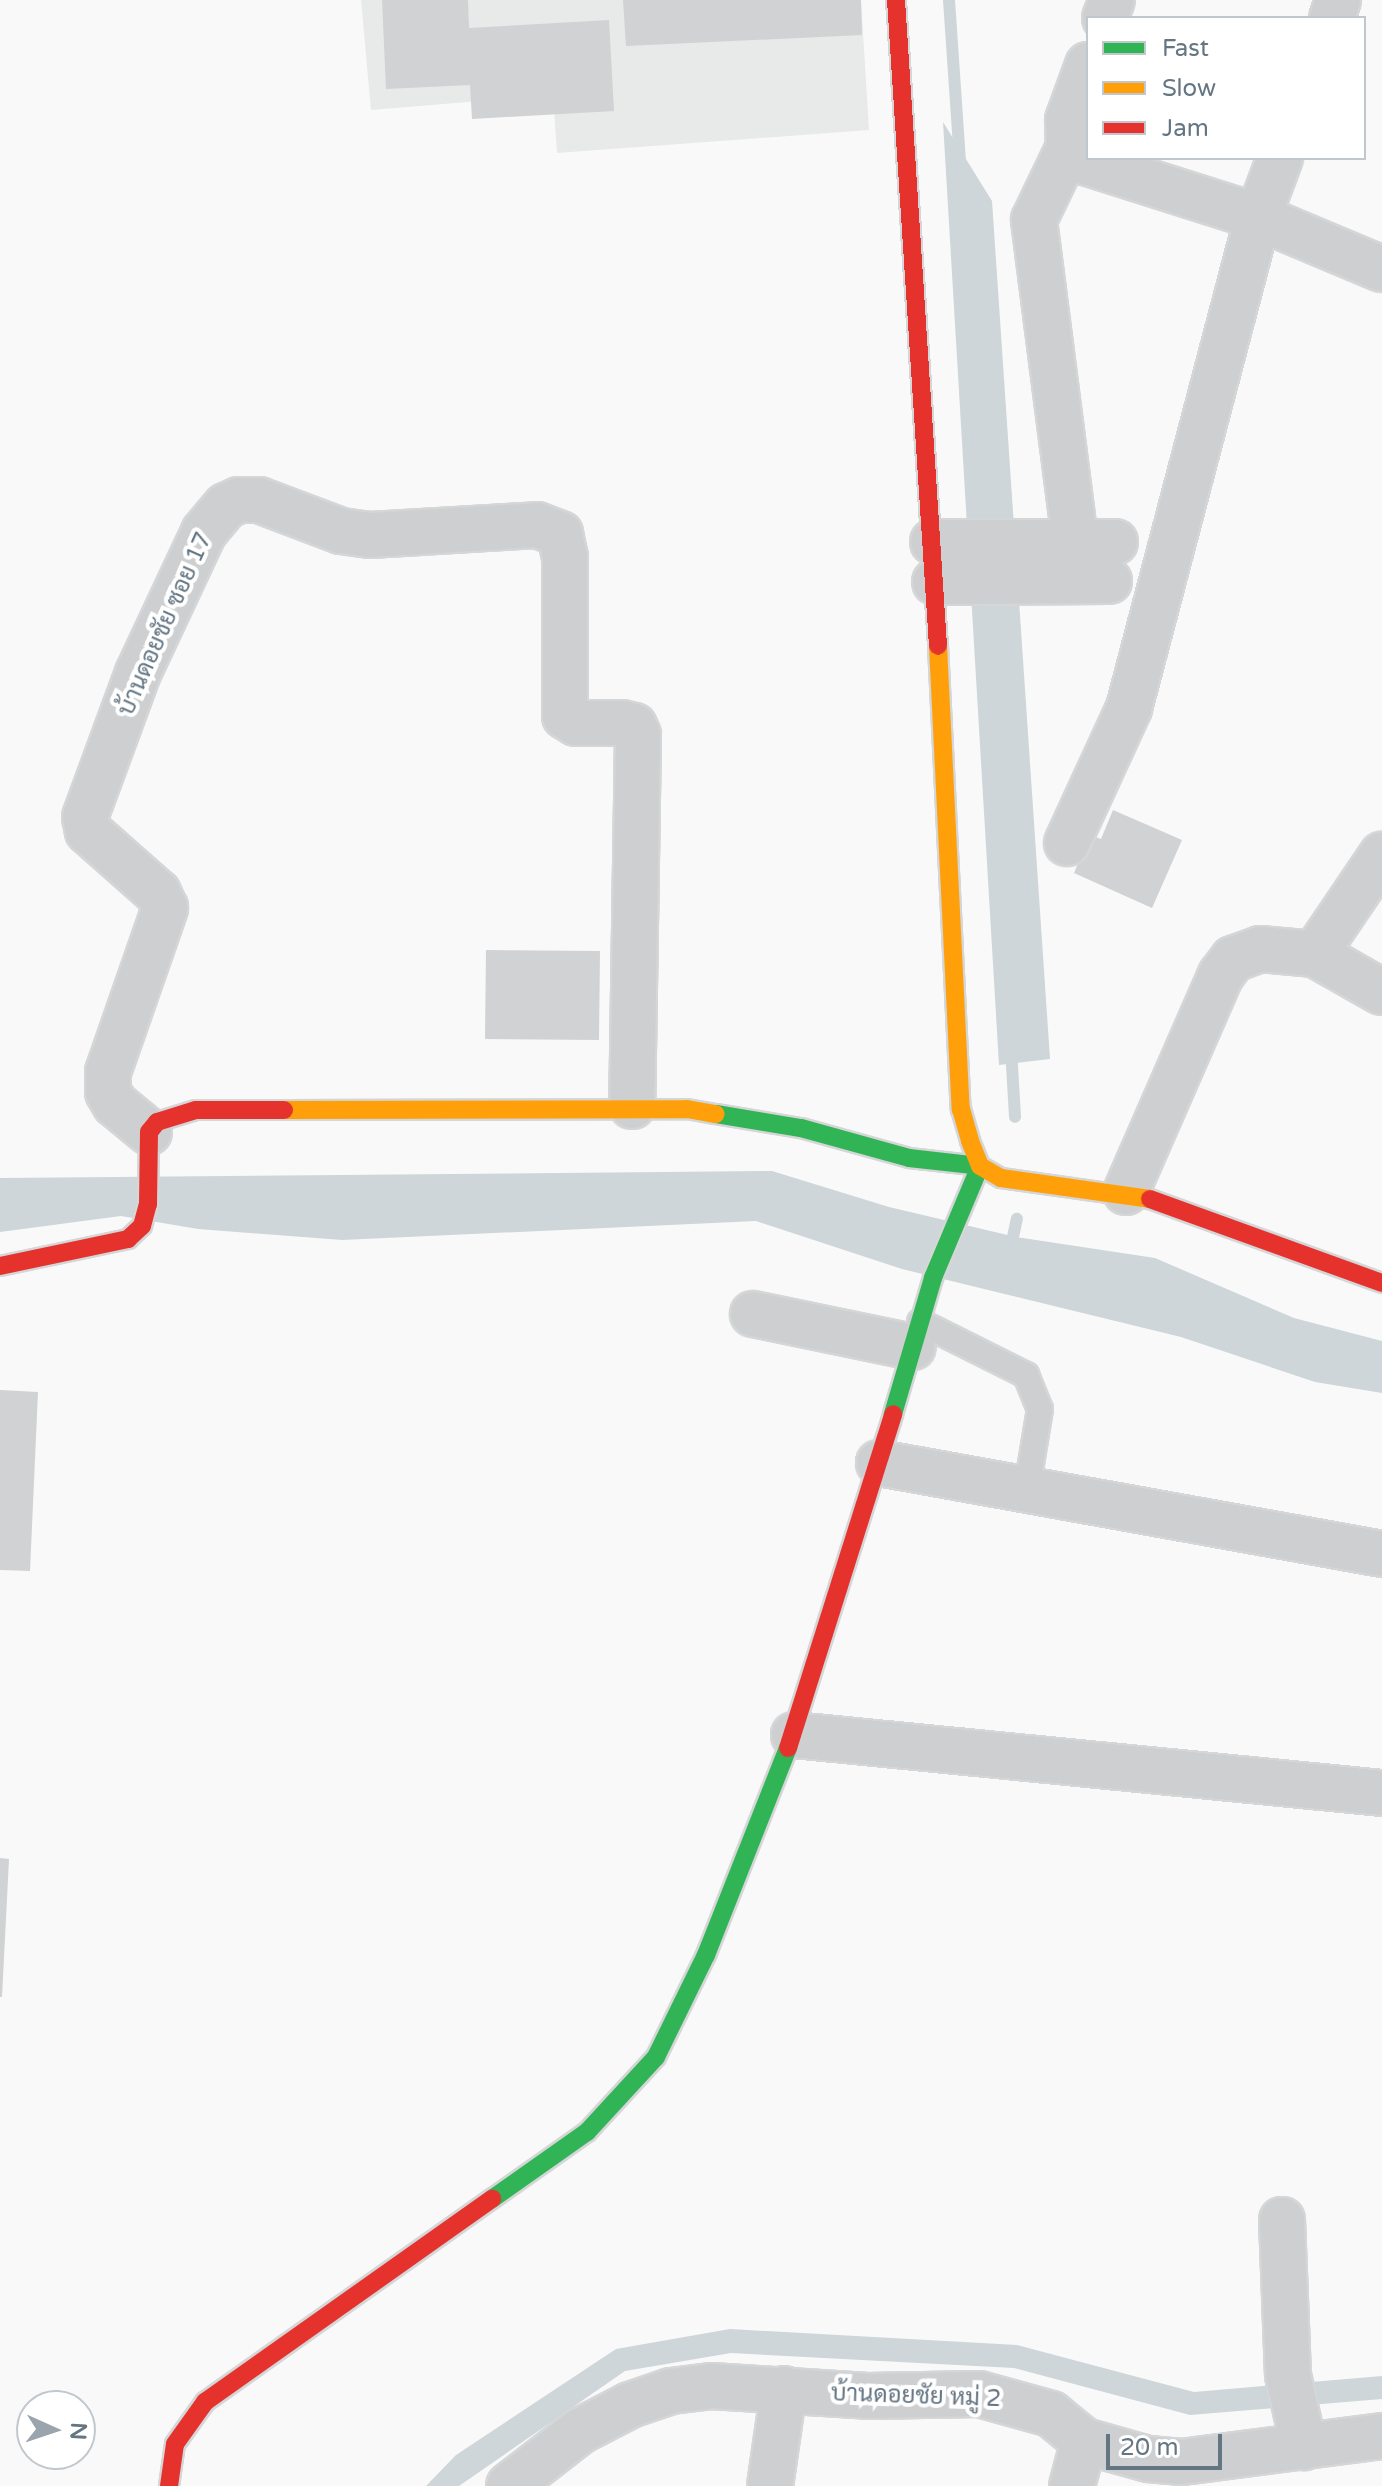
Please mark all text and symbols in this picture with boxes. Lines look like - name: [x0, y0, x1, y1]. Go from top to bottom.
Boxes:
- legend: [1086, 16, 1366, 160]
- text: Fast: [1162, 34, 1209, 63]
- text: Slow: [1162, 74, 1216, 103]
- text: Jam: [1162, 114, 1209, 143]
- street label: บ้านดอยชัย ซอย 17: [112, 528, 218, 720]
- street label: บ้านดอยชัย หมู่ 2: [830, 2379, 1002, 2413]
- north arrow: [16, 2390, 96, 2470]
- scale bar: [1110, 2418, 1226, 2468]
- text: N: [65, 2422, 91, 2441]
- text: 20 m: [1120, 2433, 1178, 2462]

